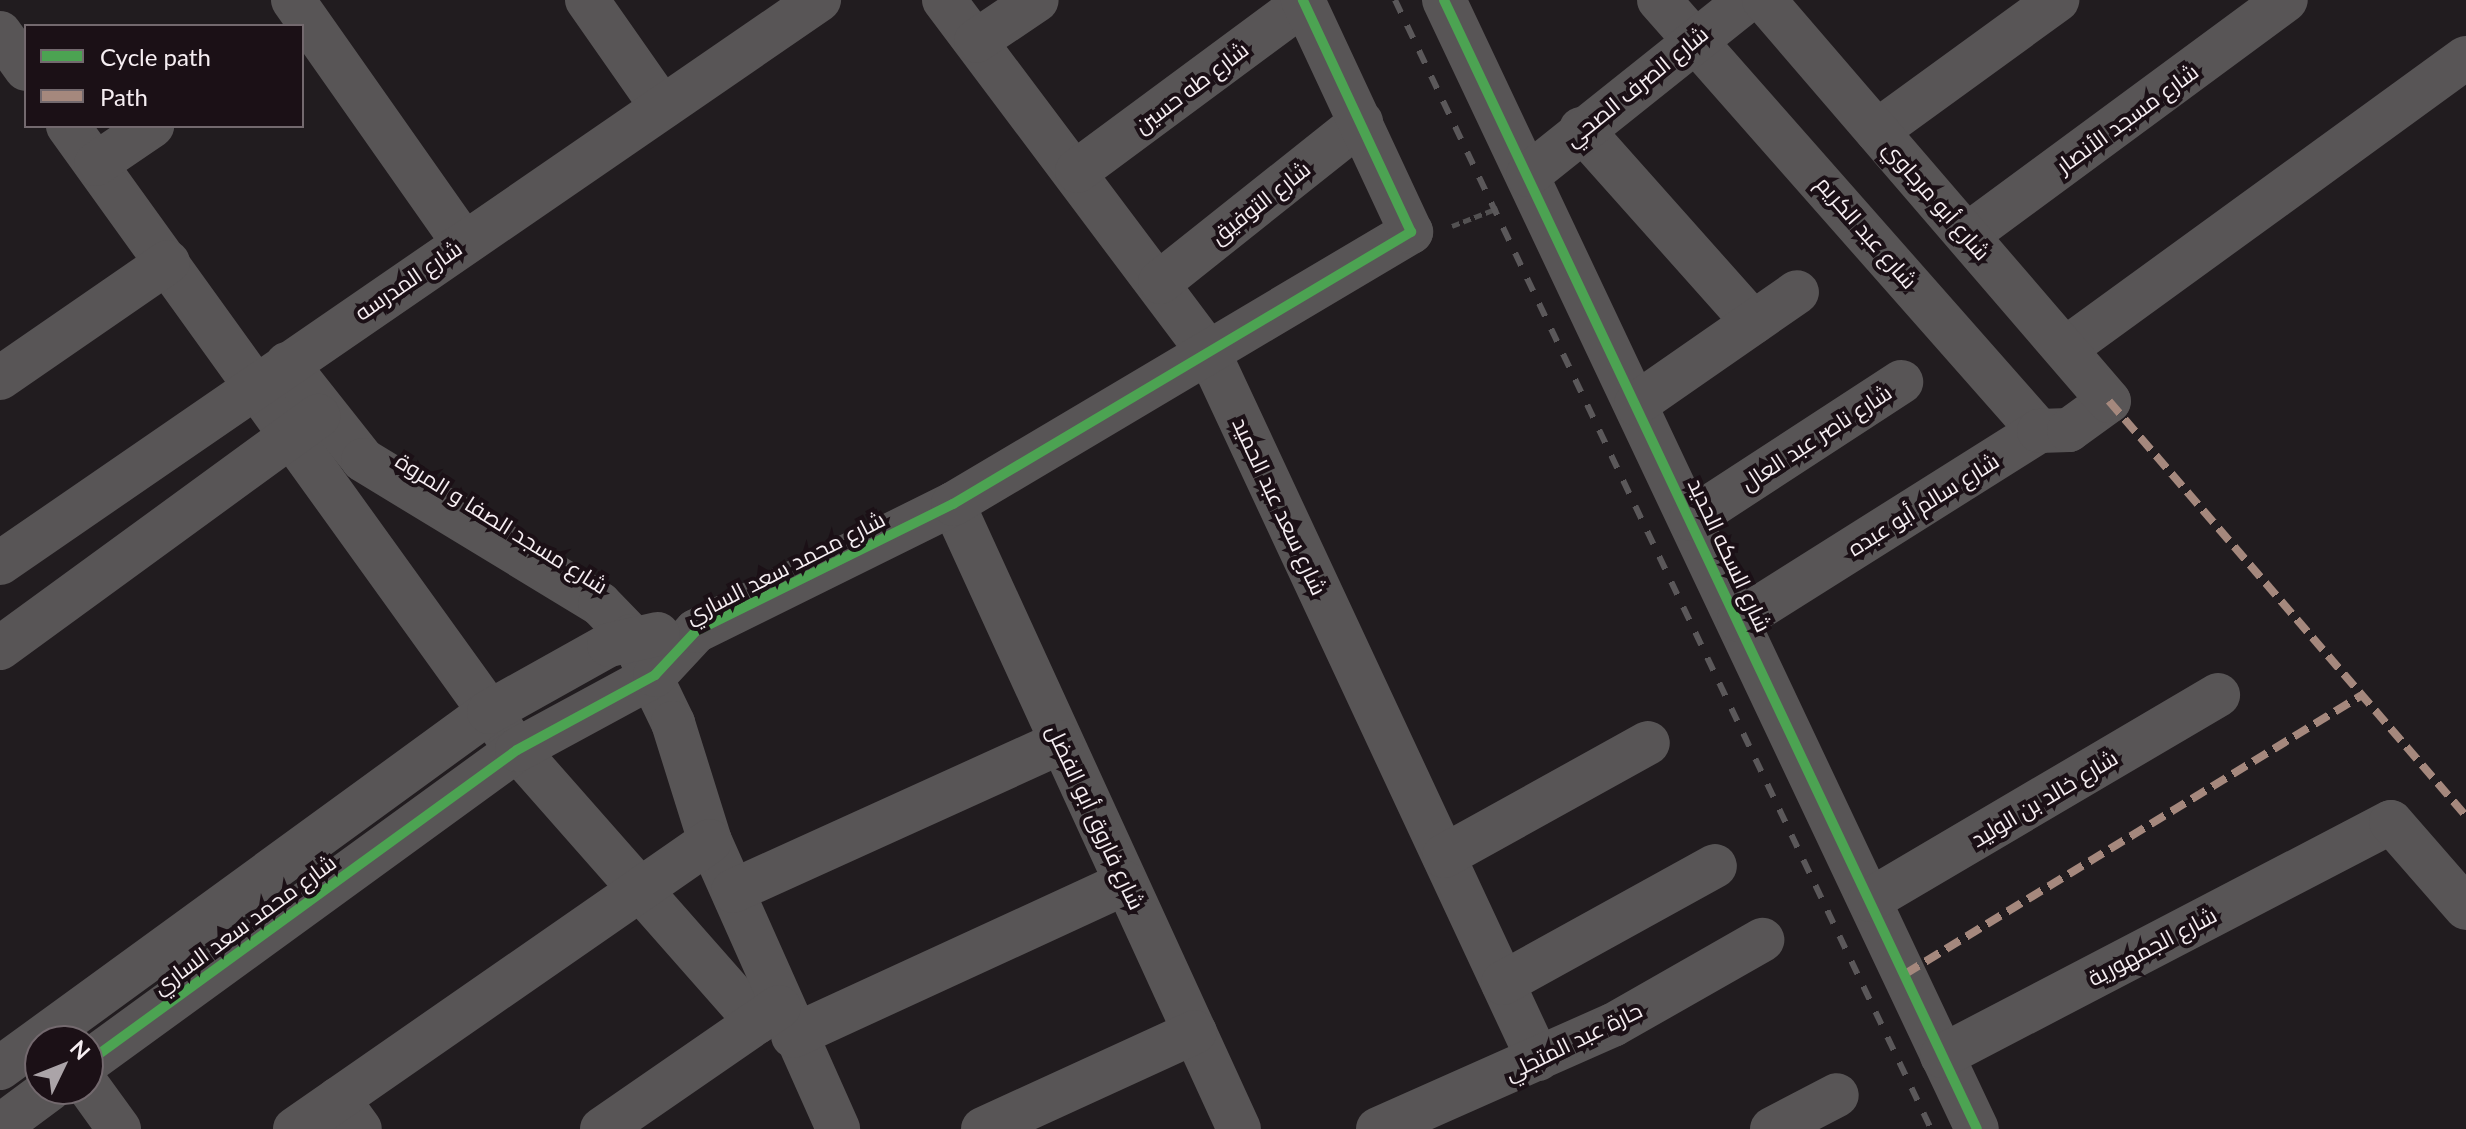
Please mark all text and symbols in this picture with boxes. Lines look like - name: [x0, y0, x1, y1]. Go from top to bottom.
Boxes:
- street label: شارع الصرف الصحي: [1559, 20, 1713, 152]
- legend: [24, 24, 304, 128]
- street label: شارع طه حسين: [1129, 36, 1253, 138]
- text: Cycle path: [100, 42, 211, 71]
- street label: شارع مسجد الأنصار: [2051, 58, 2203, 178]
- text: Path: [100, 82, 148, 111]
- street label: شارع أبو مرجاوي: [1878, 135, 1996, 265]
- street label: شارع التوفيق: [1205, 155, 1315, 249]
- street label: شارع عبد الكريم: [1811, 170, 1923, 294]
- street label: شارع المدرسه: [349, 235, 467, 325]
- street label: شارع ناصر عبد العال: [1736, 379, 1896, 495]
- street label: شارع سعد عبد الحميد: [1227, 413, 1333, 599]
- street label: شارع مسجد الصفا و المروة: [391, 447, 613, 599]
- street label: شارع سالم أبو عبده: [1842, 447, 2004, 561]
- street label: شارع السكه الحديد: [1683, 474, 1777, 636]
- street label: شارع محمد سعد الساري: [681, 505, 889, 629]
- street label: شارع فاروق أبو الفضل: [1042, 720, 1150, 914]
- street label: شارع خالد بن الوليد: [1966, 744, 2122, 852]
- street label: شارع محمد سعد الساري: [147, 849, 341, 999]
- street label: شارع الجمهورية: [2083, 901, 2221, 991]
- street label: حارة عبد المتجلي: [1500, 996, 1646, 1086]
- north arrow: [24, 1025, 104, 1105]
- text: N: [65, 1034, 96, 1065]

